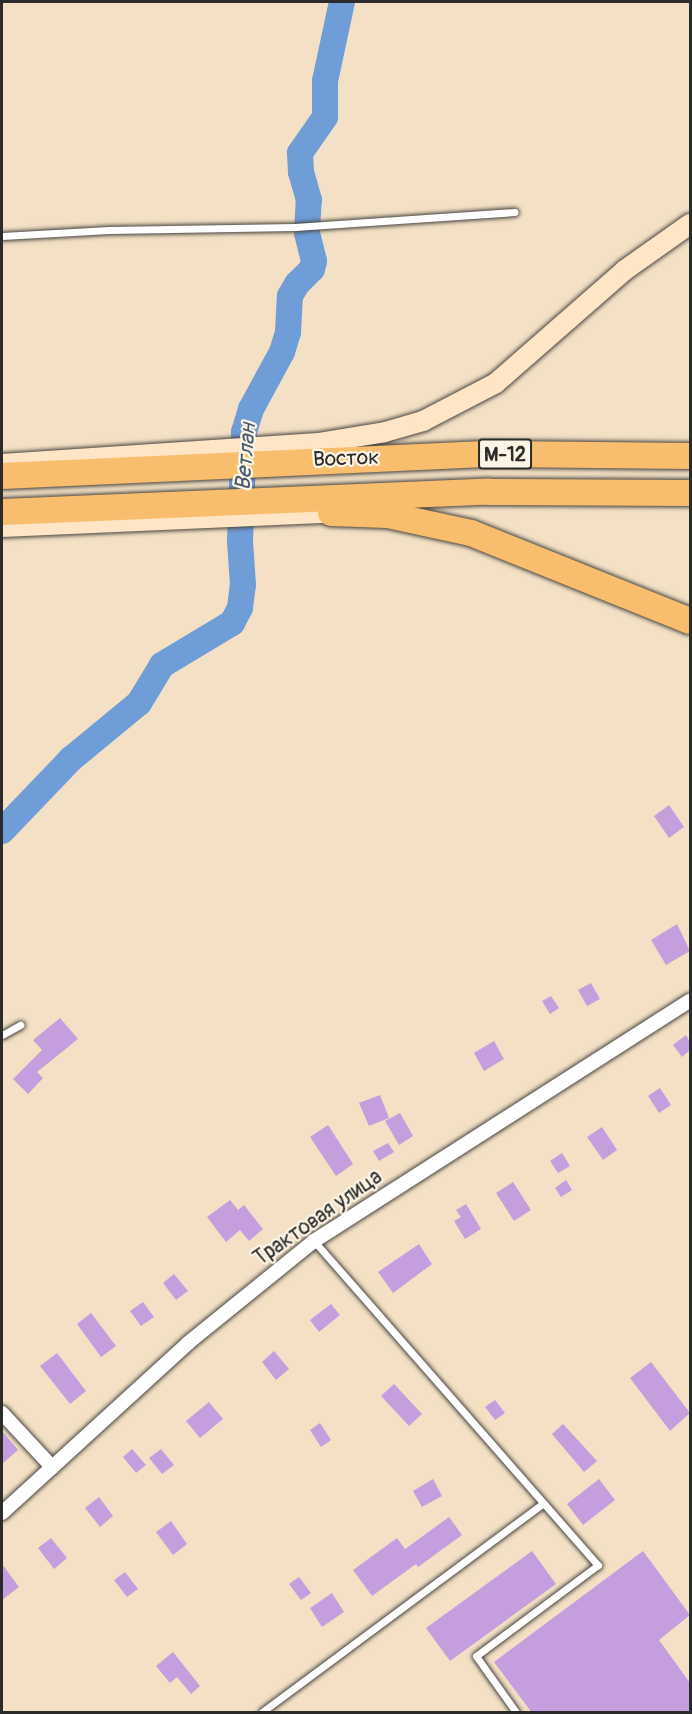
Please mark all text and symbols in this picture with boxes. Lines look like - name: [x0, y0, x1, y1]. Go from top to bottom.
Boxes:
- water label: Ветлан: [230, 422, 262, 492]
- road number: М-12: [478, 437, 532, 471]
- street label: Восток: [313, 445, 379, 473]
- street label: Трактовая улица: [249, 1164, 387, 1272]

